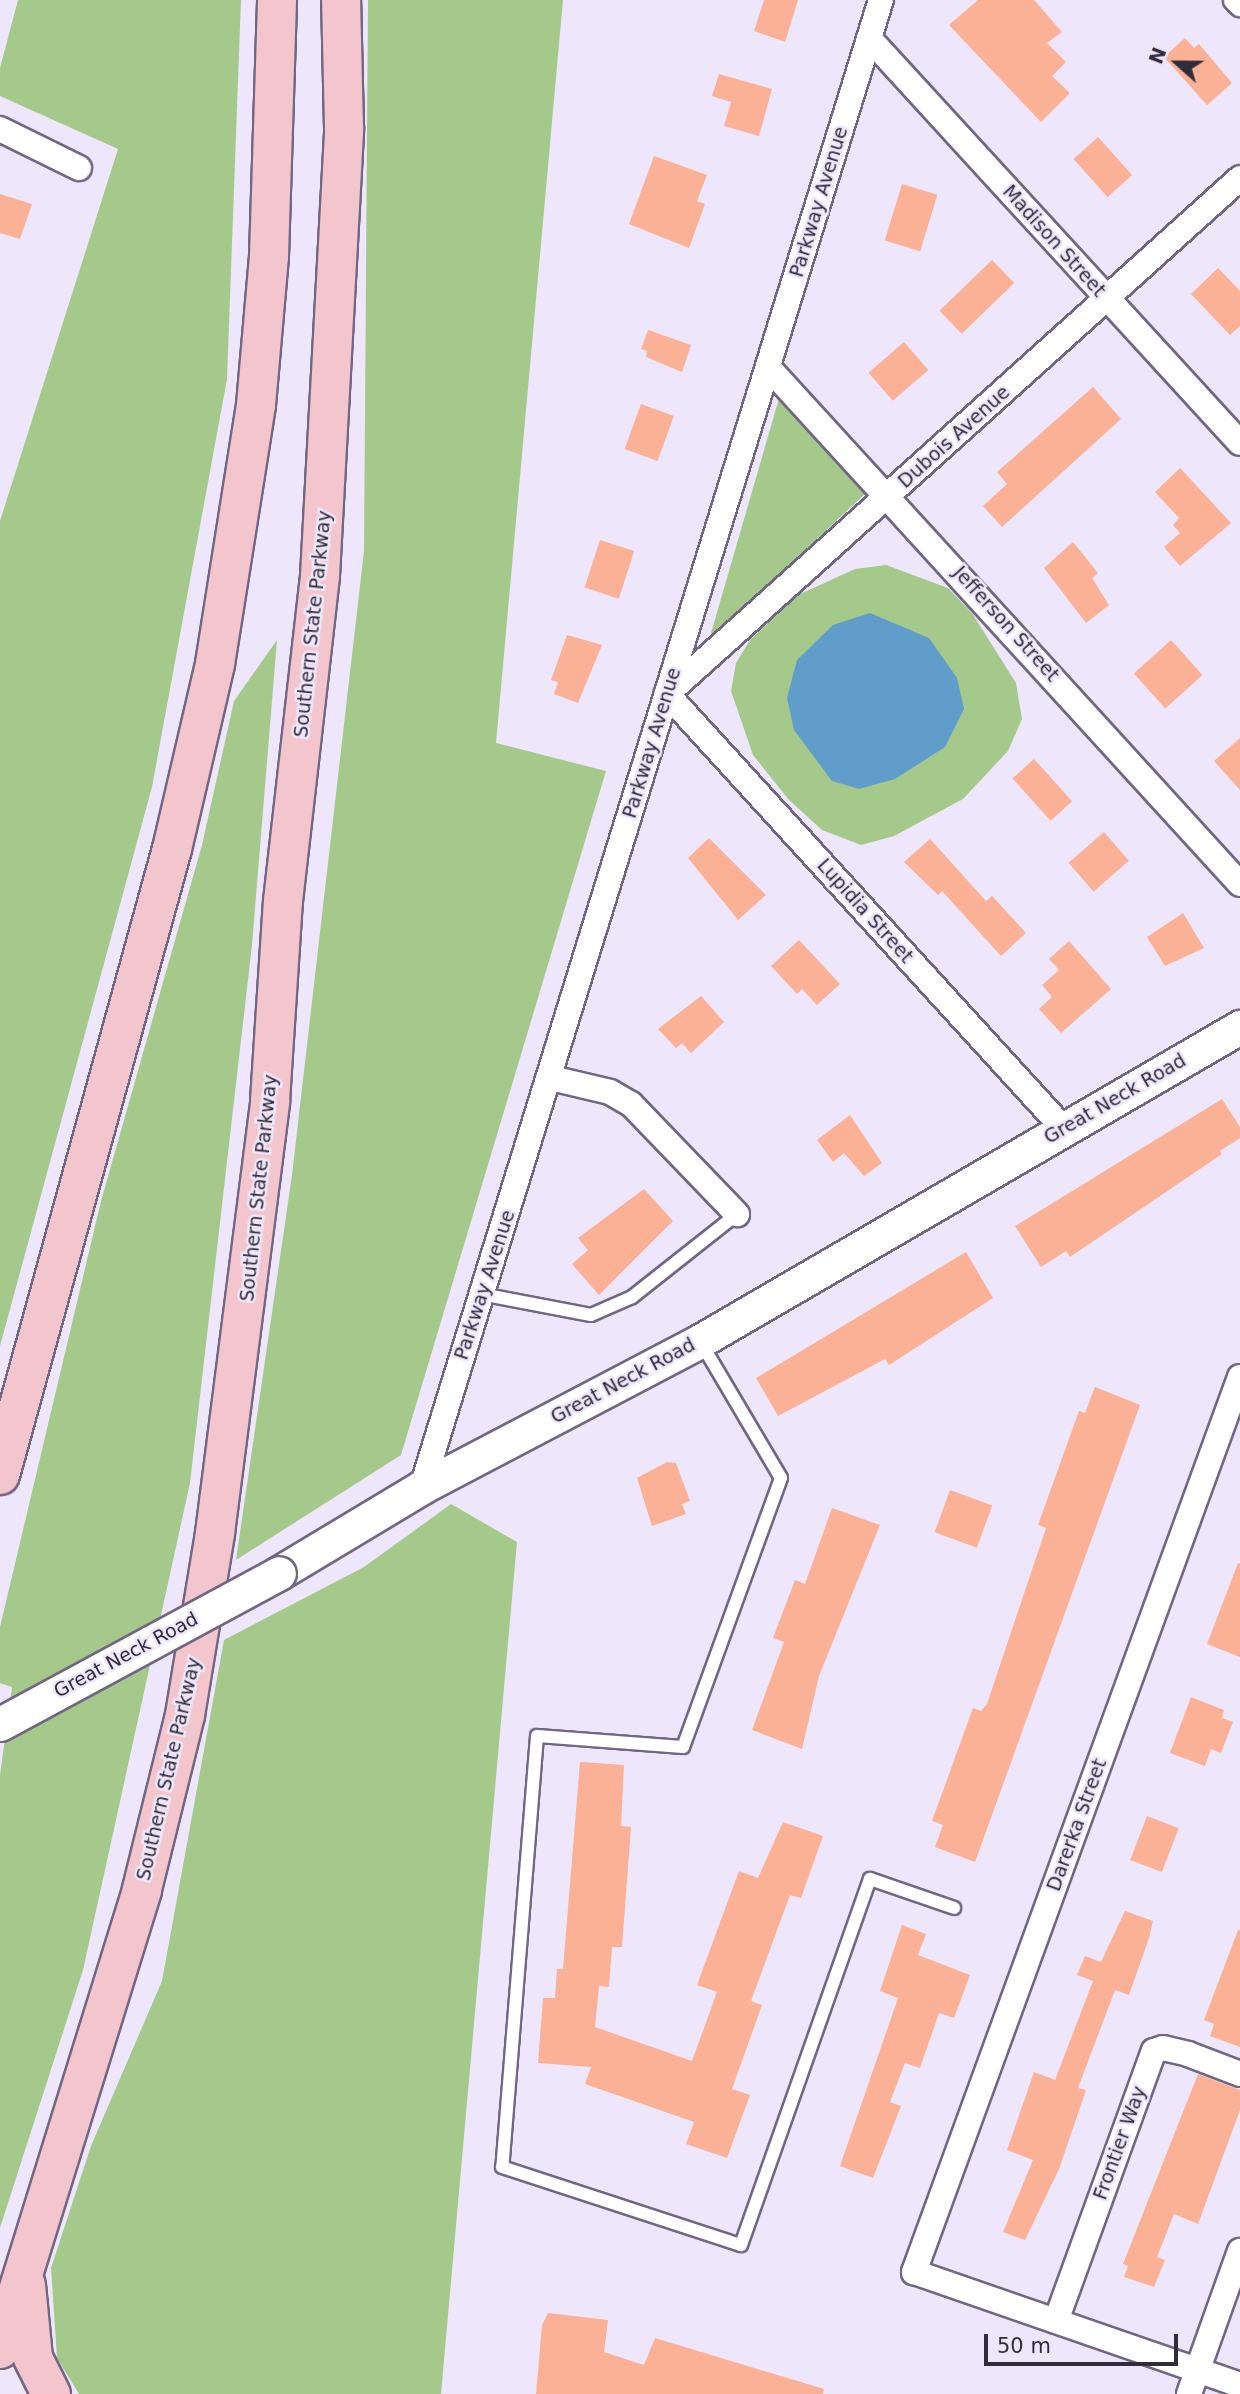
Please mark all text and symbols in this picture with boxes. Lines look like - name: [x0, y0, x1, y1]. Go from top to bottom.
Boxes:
- north arrow: [1142, 28, 1212, 98]
- text: N: [1144, 44, 1171, 67]
- street label: Parkway Avenue: [785, 124, 853, 280]
- street label: Madison Street: [998, 180, 1110, 302]
- street label: Dubois Avenue: [894, 381, 1014, 493]
- street label: Southern State Parkway: [290, 509, 336, 739]
- street label: Jefferson Street: [948, 562, 1064, 686]
- street label: Parkway Avenue: [618, 665, 686, 821]
- street label: Lupidia Street: [812, 854, 918, 968]
- street label: Great Neck Road: [1040, 1049, 1190, 1149]
- street label: Southern State Parkway: [236, 1073, 282, 1303]
- street label: Parkway Avenue: [450, 1207, 520, 1363]
- street label: Great Neck Road: [547, 1333, 699, 1429]
- street label: Great Neck Road: [50, 1607, 202, 1703]
- street label: Southern State Parkway: [132, 1655, 206, 1883]
- street label: Darerka Street: [1042, 1756, 1112, 1894]
- street label: Frontier Way: [1089, 2083, 1151, 2203]
- scale bar: [988, 2320, 1182, 2364]
- text: 50 m: [997, 2334, 1051, 2358]

